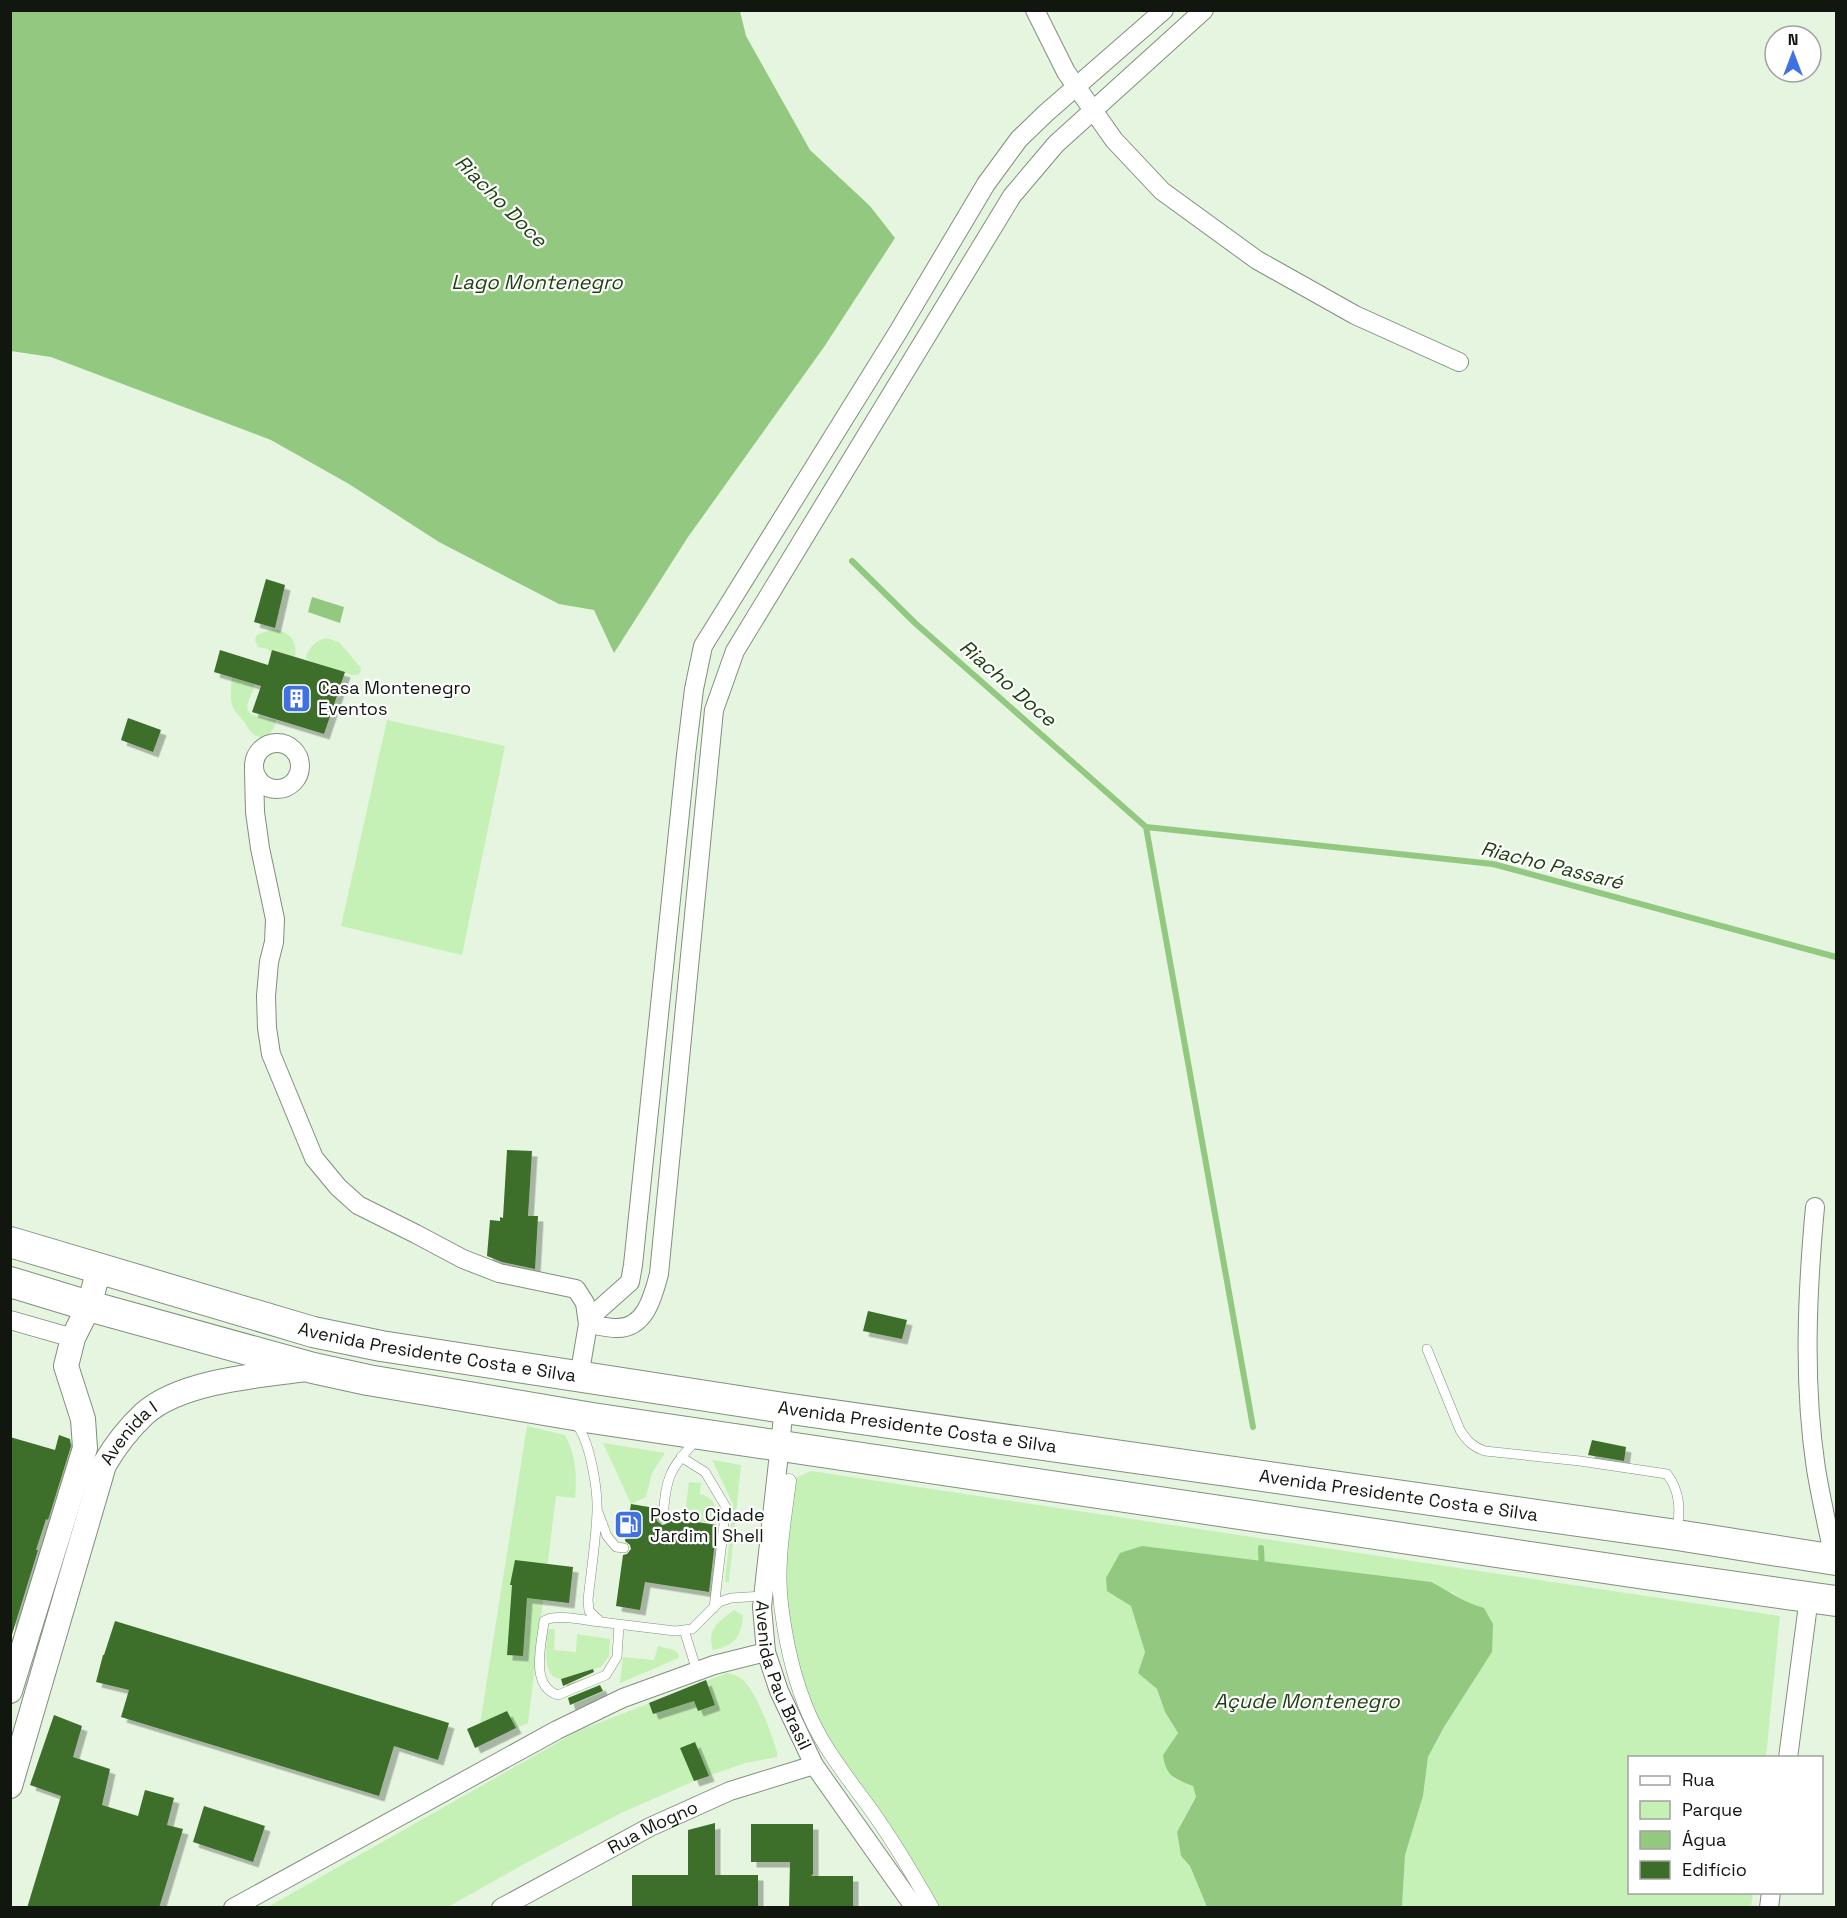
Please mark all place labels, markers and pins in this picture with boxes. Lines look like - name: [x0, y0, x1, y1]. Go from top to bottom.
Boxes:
- place label: Casa Montenegro Eventos: [318, 676, 471, 720]
- building icon: Casa Montenegro Eventos: [281, 682, 313, 714]
- place label: Posto Cidade Jardim | Shell: [650, 1503, 765, 1547]
- fuel station icon: Posto Cidade Jardim | Shell: [613, 1509, 645, 1541]

